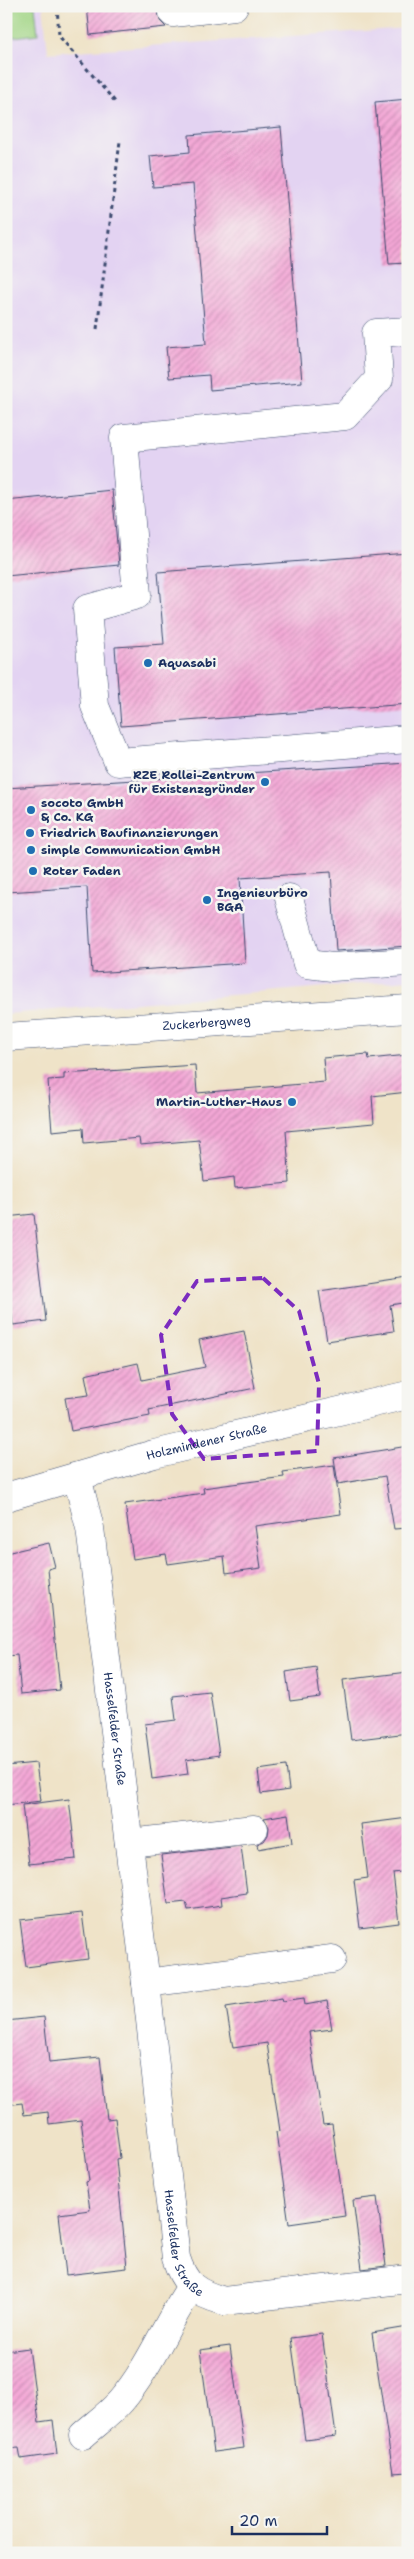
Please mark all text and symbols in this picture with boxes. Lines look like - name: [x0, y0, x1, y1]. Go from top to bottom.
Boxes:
- place label: Aquasabi: [158, 655, 216, 671]
- marker: Aquasabi: [142, 657, 154, 669]
- place label: RZE Rollei-Zentrum für Existenzgründer: [129, 767, 256, 797]
- marker: RZE Rollei-Zentrum für Existenzgründer: [259, 776, 271, 788]
- place label: socoto GmbH & Co. KG: [41, 795, 124, 825]
- marker: socoto GmbH & Co. KG: [25, 804, 37, 816]
- place label: Friedrich Baufinanzierungen: [40, 825, 218, 841]
- marker: Friedrich Baufinanzierungen: [24, 827, 36, 839]
- place label: simple Communication GmbH: [41, 842, 221, 858]
- marker: simple Communication GmbH: [25, 844, 37, 856]
- place label: Roter Faden: [43, 863, 121, 879]
- marker: Roter Faden: [27, 865, 39, 877]
- place label: Ingenieurbüro BGA: [217, 885, 308, 915]
- marker: Ingenieurbüro BGA: [201, 894, 213, 906]
- street label: Zuckerbergweg: [162, 1012, 251, 1034]
- place label: Martin-Luther-Haus: [156, 1094, 282, 1110]
- marker: Martin-Luther-Haus: [286, 1096, 298, 1108]
- street label: Holzmindener Straße: [144, 1420, 269, 1464]
- street label: Hasselfelder Straße: [100, 1671, 130, 1787]
- street label: Hasselfelder Straße: [161, 2189, 207, 2300]
- scale bar: [232, 2504, 326, 2536]
- text: 20 m: [239, 2511, 278, 2531]

